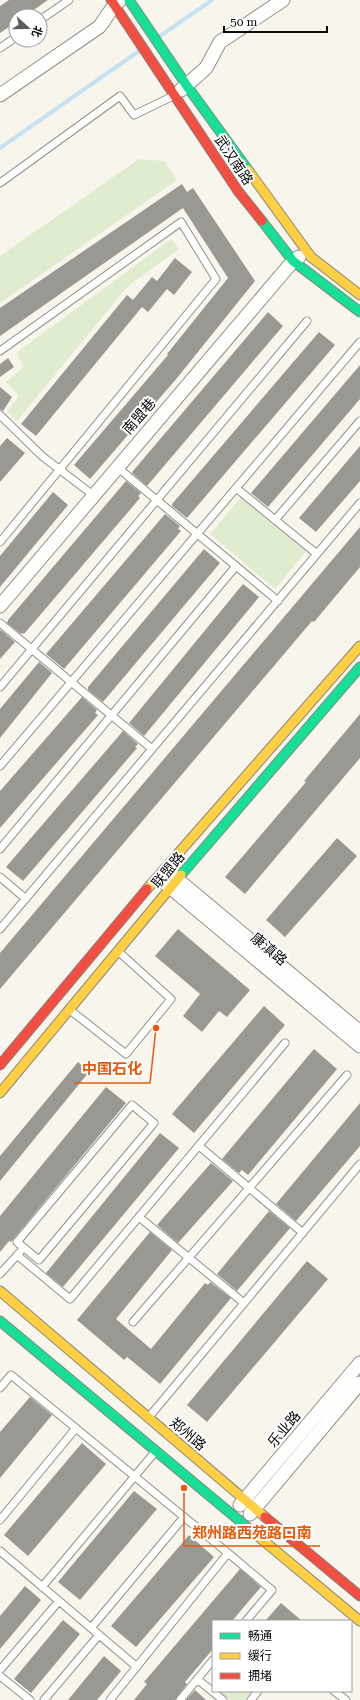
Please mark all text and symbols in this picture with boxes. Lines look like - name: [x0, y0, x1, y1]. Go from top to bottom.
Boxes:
- north arrow: [8, 8, 48, 48]
- scale bar: [224, 8, 327, 34]
- text: 50 m: [230, 15, 257, 29]
- text: 北: [29, 24, 45, 39]
- street label: 武汉南路: [212, 132, 256, 188]
- street label: 南盟巷: [119, 395, 159, 437]
- street label: 联盟路: [148, 849, 188, 891]
- street label: 康滇路: [248, 929, 290, 969]
- callout: 中国石化: [74, 1056, 150, 1083]
- text: 中国石化: [82, 1060, 142, 1078]
- street label: 乐业路: [264, 1408, 304, 1450]
- street label: 郑州路: [167, 1414, 209, 1454]
- callout: 郑州路西苑路口南: [184, 1519, 320, 1546]
- text: 郑州路西苑路口南: [192, 1524, 312, 1542]
- legend: [212, 1620, 352, 1692]
- text: 畅通: [248, 1629, 272, 1643]
- text: 缓行: [248, 1649, 272, 1663]
- text: 拥堵: [248, 1669, 272, 1683]

